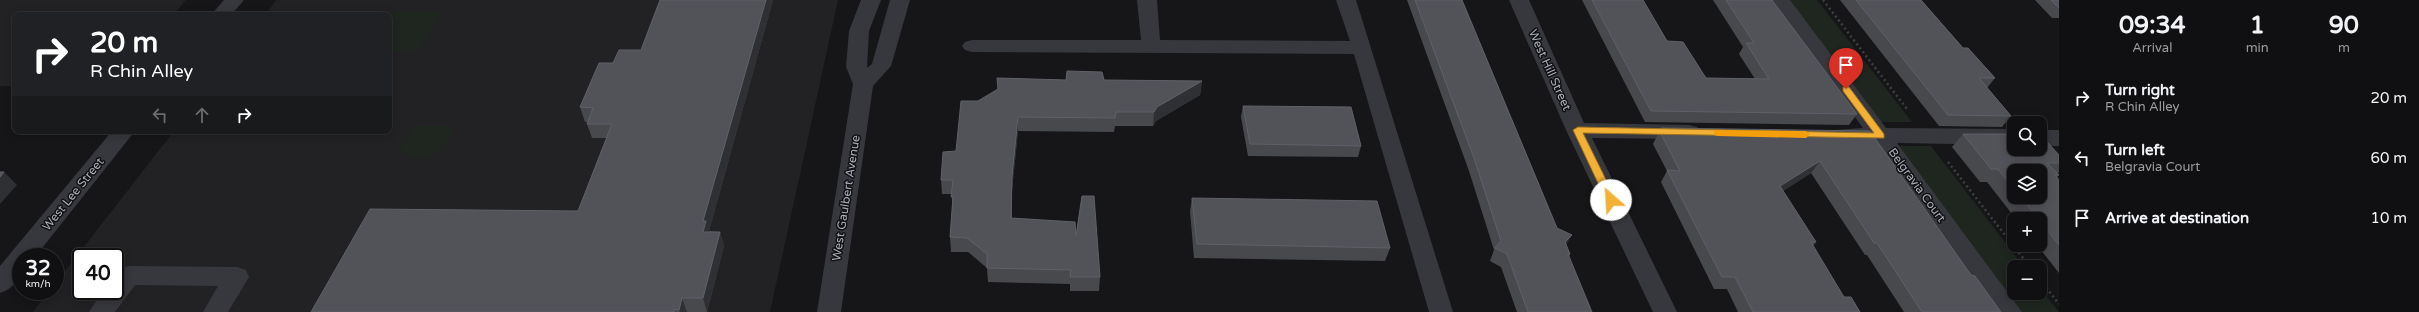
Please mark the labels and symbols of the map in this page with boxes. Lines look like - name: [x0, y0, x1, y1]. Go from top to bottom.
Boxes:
- street label: West Hill Street: [1526, 27, 1574, 113]
- pin: [1829, 48, 1863, 89]
- street label: West Gaulbert Avenue: [829, 134, 863, 262]
- street label: Belgravia Court: [1885, 145, 1949, 225]
- street label: West Lee Street: [39, 154, 107, 233]
- position arrow: [1590, 179, 1632, 221]
- speed limit sign: 40: [72, 248, 124, 300]

